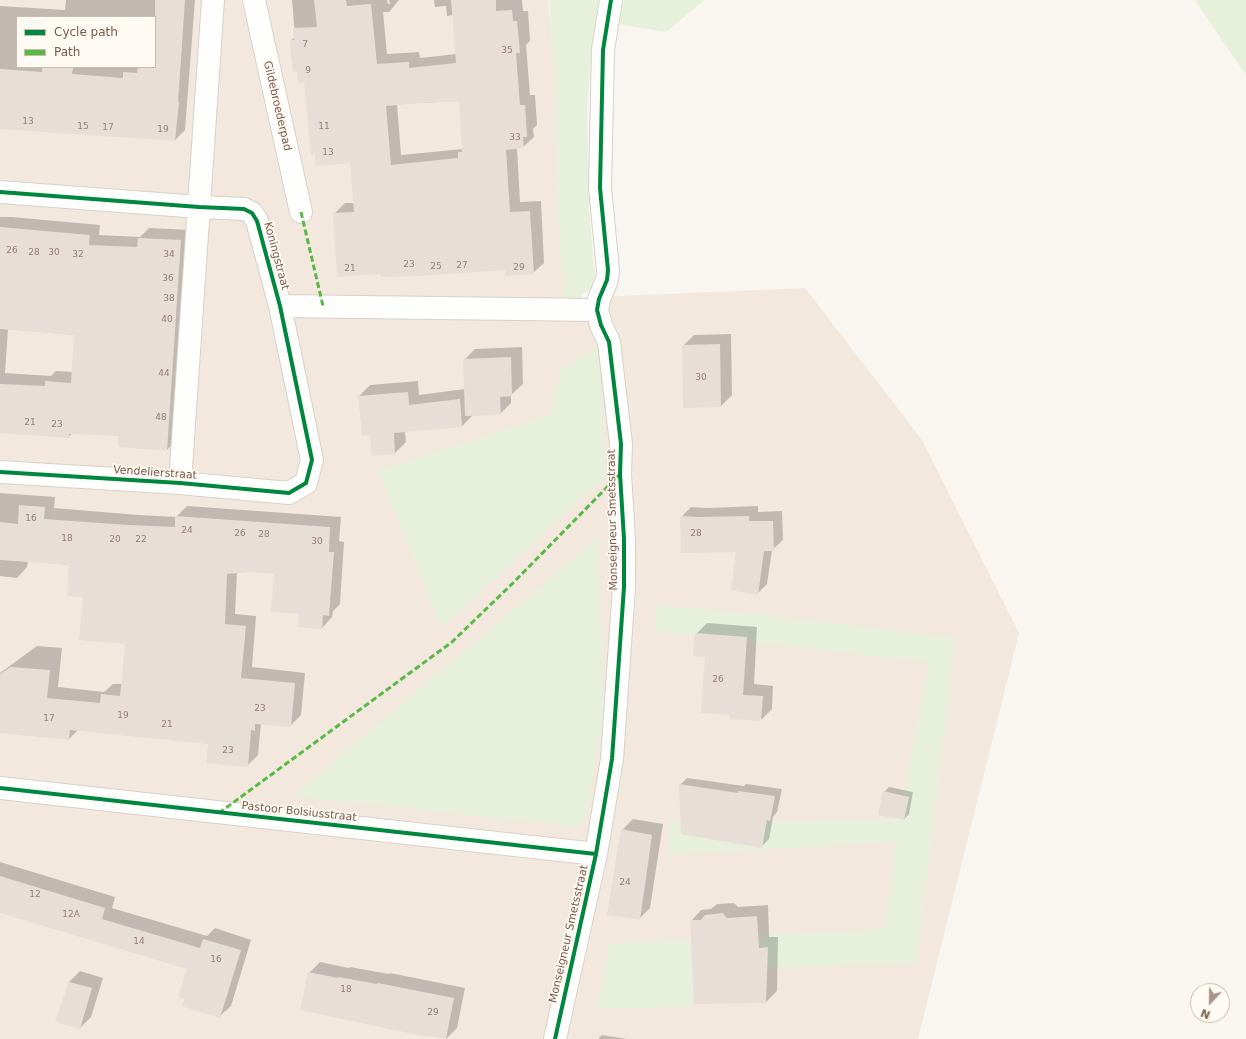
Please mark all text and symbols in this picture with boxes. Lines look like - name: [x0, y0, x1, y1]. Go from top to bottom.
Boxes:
- legend: [16, 16, 156, 68]
- text: Cycle path: [54, 25, 118, 39]
- house number: 7: [302, 40, 308, 50]
- text: Path: [54, 45, 80, 59]
- house number: 35: [501, 46, 513, 56]
- street label: Gildebroederpad: [260, 60, 294, 152]
- house number: 9: [305, 66, 311, 76]
- house number: 13: [22, 117, 34, 127]
- house number: 15: [77, 122, 89, 132]
- house number: 11: [318, 122, 330, 132]
- house number: 17: [102, 123, 114, 133]
- house number: 19: [157, 125, 169, 135]
- house number: 33: [509, 133, 521, 143]
- house number: 13: [322, 148, 334, 158]
- street label: Koningstraat: [261, 221, 291, 291]
- house number: 26: [6, 246, 18, 256]
- house number: 28: [28, 248, 40, 258]
- house number: 30: [48, 248, 60, 258]
- house number: 32: [72, 250, 84, 260]
- house number: 34: [163, 250, 175, 260]
- house number: 23: [403, 260, 415, 270]
- house number: 27: [456, 261, 468, 271]
- house number: 25: [430, 262, 442, 272]
- house number: 29: [513, 263, 525, 273]
- house number: 21: [344, 264, 356, 274]
- house number: 36: [162, 274, 174, 284]
- house number: 38: [163, 294, 175, 304]
- house number: 40: [161, 315, 173, 325]
- house number: 44: [158, 369, 170, 379]
- house number: 30: [695, 373, 707, 383]
- house number: 48: [155, 413, 167, 423]
- house number: 21: [24, 418, 36, 428]
- house number: 23: [51, 420, 63, 430]
- street label: Monseigneur Smetsstraat: [605, 449, 621, 591]
- street label: Vendelierstraat: [113, 463, 197, 483]
- house number: 16: [25, 514, 37, 524]
- house number: 24: [181, 526, 193, 536]
- house number: 26: [234, 529, 246, 539]
- house number: 28: [690, 529, 702, 539]
- house number: 28: [258, 530, 270, 540]
- house number: 18: [61, 534, 73, 544]
- house number: 20: [109, 535, 121, 545]
- house number: 22: [135, 535, 147, 545]
- house number: 30: [311, 537, 323, 547]
- house number: 26: [712, 675, 724, 685]
- house number: 23: [254, 704, 266, 714]
- house number: 19: [117, 711, 129, 721]
- house number: 17: [43, 714, 55, 724]
- house number: 21: [161, 720, 173, 730]
- house number: 23: [222, 746, 234, 756]
- street label: Pastoor Bolsiusstraat: [241, 799, 357, 825]
- street label: Monseigneur Smetsstraat: [547, 864, 591, 1004]
- house number: 24: [619, 878, 631, 888]
- house number: 12: [29, 890, 41, 900]
- house number: 12A: [62, 910, 80, 920]
- house number: 14: [133, 937, 145, 947]
- house number: 16: [210, 955, 222, 965]
- north arrow: [1190, 983, 1230, 1023]
- house number: 18: [340, 985, 352, 995]
- text: N: [1199, 1006, 1212, 1021]
- house number: 29: [427, 1008, 439, 1018]

